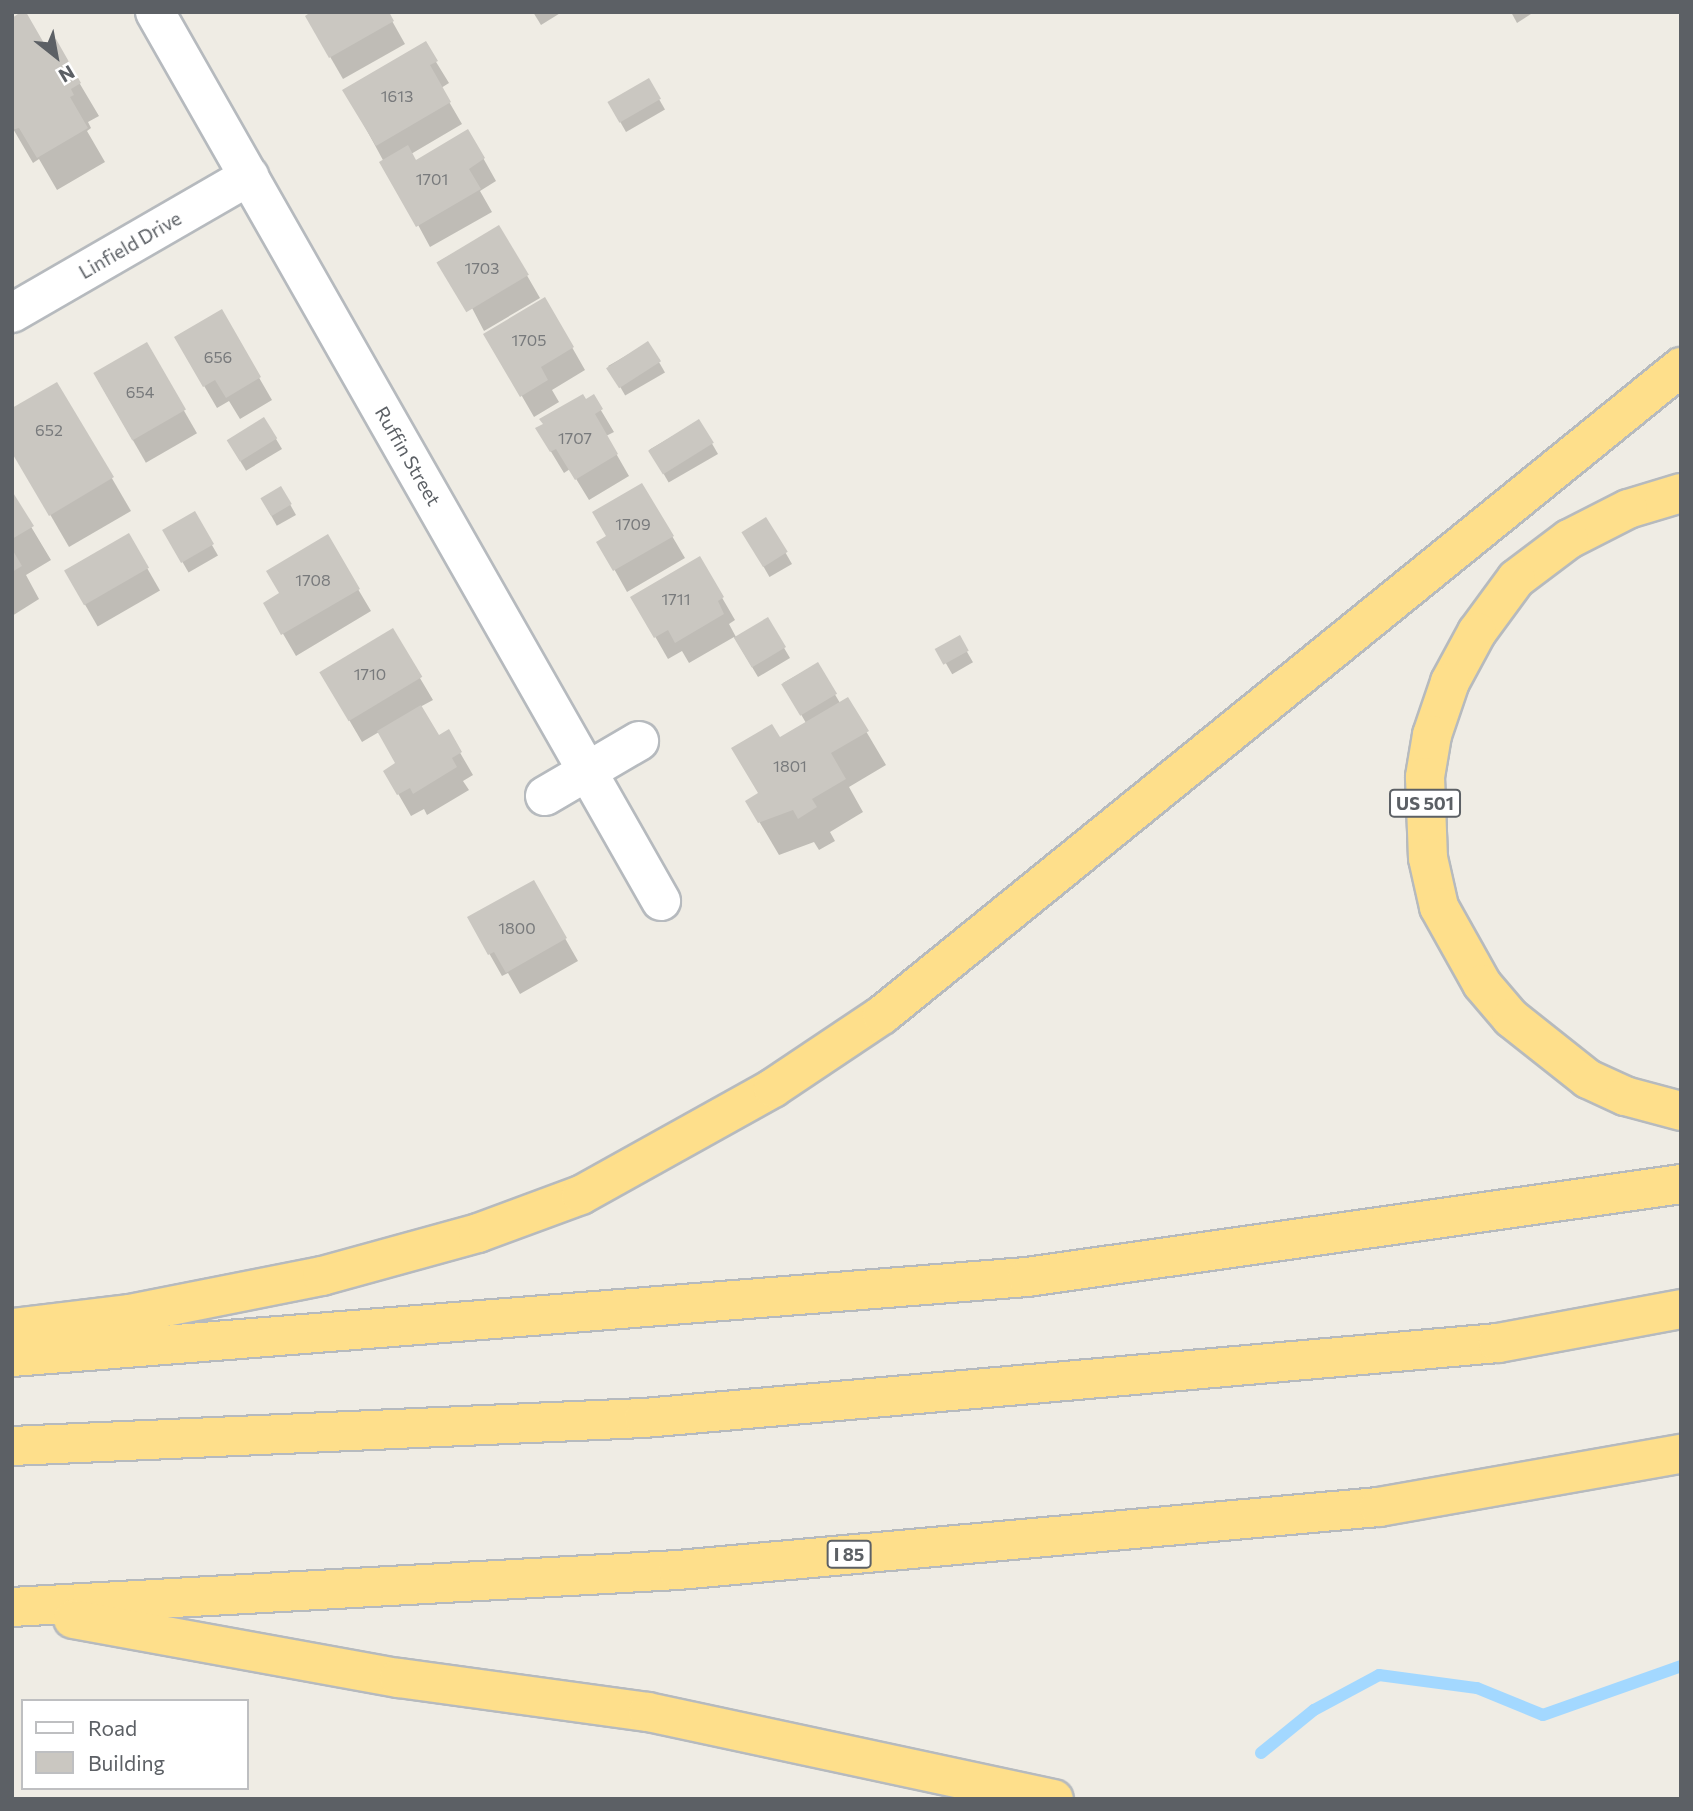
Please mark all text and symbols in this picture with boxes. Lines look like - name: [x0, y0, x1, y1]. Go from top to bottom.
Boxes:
- north arrow: [21, 21, 91, 91]
- text: N: [55, 61, 79, 88]
- house number: 1613: [381, 86, 413, 106]
- house number: 1701: [416, 169, 448, 189]
- street label: Linfield Drive: [75, 207, 185, 283]
- house number: 1703: [465, 258, 499, 278]
- house number: 1705: [512, 330, 546, 350]
- house number: 656: [204, 347, 232, 367]
- house number: 654: [126, 382, 154, 402]
- street label: Ruffin Street: [370, 402, 446, 510]
- house number: 652: [35, 420, 63, 440]
- house number: 1707: [558, 428, 592, 448]
- house number: 1709: [615, 514, 651, 534]
- house number: 1708: [295, 570, 331, 590]
- house number: 1711: [662, 589, 690, 609]
- house number: 1710: [354, 664, 386, 684]
- house number: 1801: [773, 756, 807, 776]
- road number: US 501: [1388, 788, 1462, 818]
- house number: 1800: [498, 918, 536, 938]
- road number: I 85: [826, 1540, 872, 1568]
- legend: [21, 1699, 248, 1790]
- text: Road: [88, 1715, 137, 1740]
- text: Building: [88, 1750, 165, 1775]

